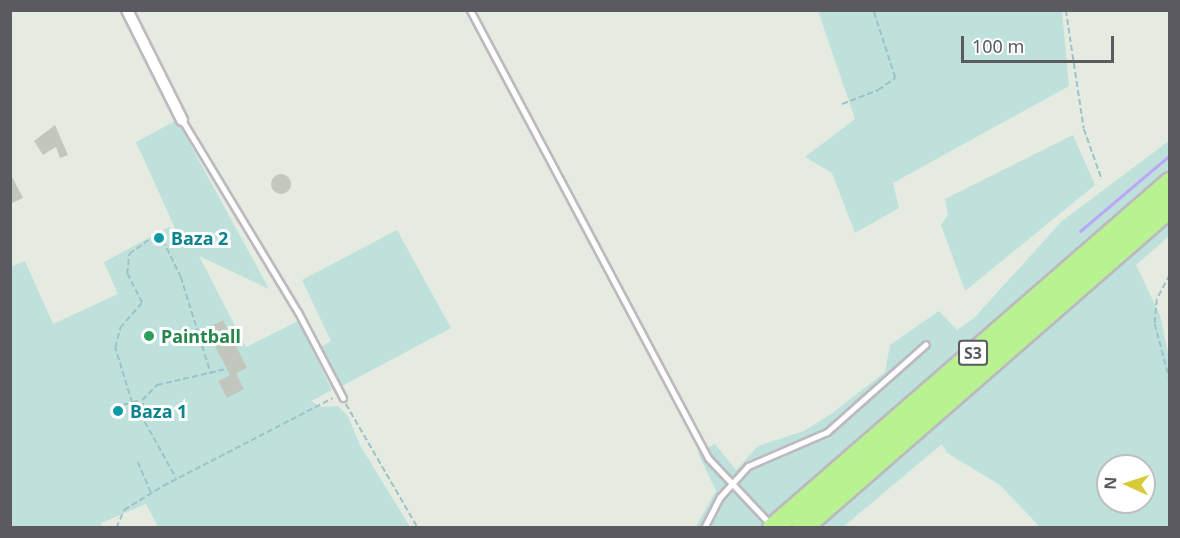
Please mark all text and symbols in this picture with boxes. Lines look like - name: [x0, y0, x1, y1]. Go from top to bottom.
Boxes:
- scale bar: [964, 24, 1117, 62]
- text: 100 m: [972, 34, 1024, 58]
- place label: Baza 2: [171, 227, 228, 249]
- marker: Baza 2: [152, 231, 166, 245]
- place label: Paintball: [161, 325, 241, 347]
- marker: Paintball: [142, 329, 156, 343]
- road number: S3: [958, 340, 988, 366]
- place label: Baza 1: [130, 400, 187, 422]
- marker: Baza 1: [111, 404, 125, 418]
- north arrow: [1096, 454, 1156, 514]
- text: N: [1099, 476, 1121, 490]

